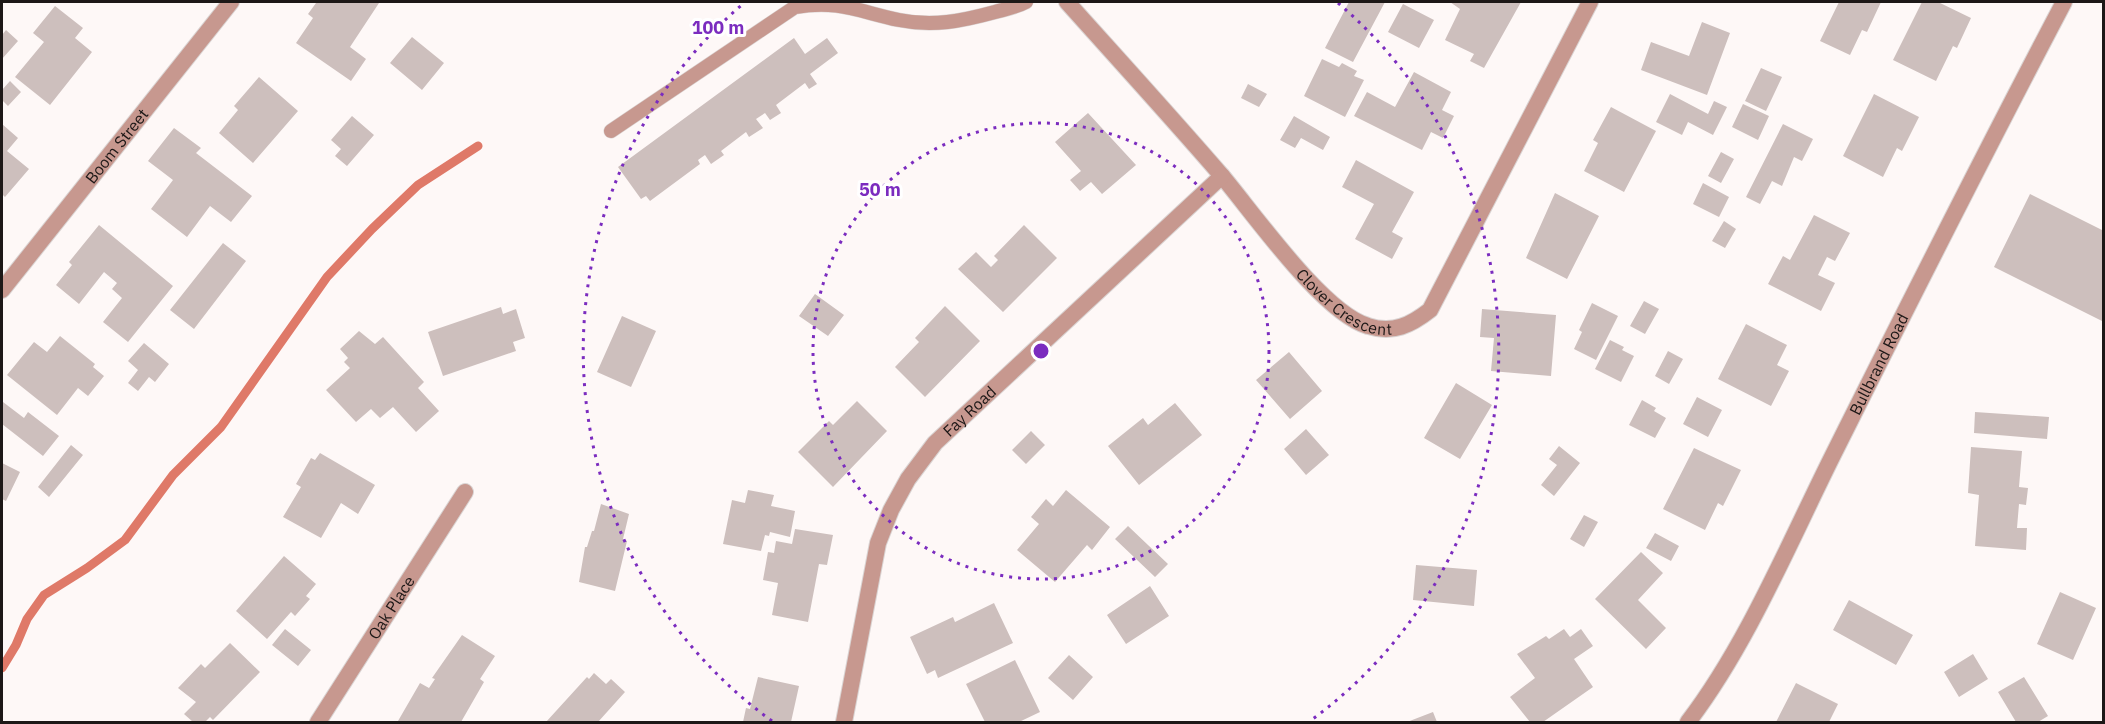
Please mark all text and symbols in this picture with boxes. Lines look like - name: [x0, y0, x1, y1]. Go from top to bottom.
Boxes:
- text: 100 m: [692, 16, 744, 39]
- street label: Boom Street: [81, 105, 152, 187]
- text: 50 m: [859, 178, 901, 201]
- street label: Clover Crescent: [1292, 264, 1393, 339]
- street label: Bullbrand Road: [1845, 310, 1912, 418]
- centre of rings: [1031, 341, 1051, 361]
- street label: Fay Road: [939, 381, 1000, 441]
- street label: Oak Place: [364, 572, 419, 643]

